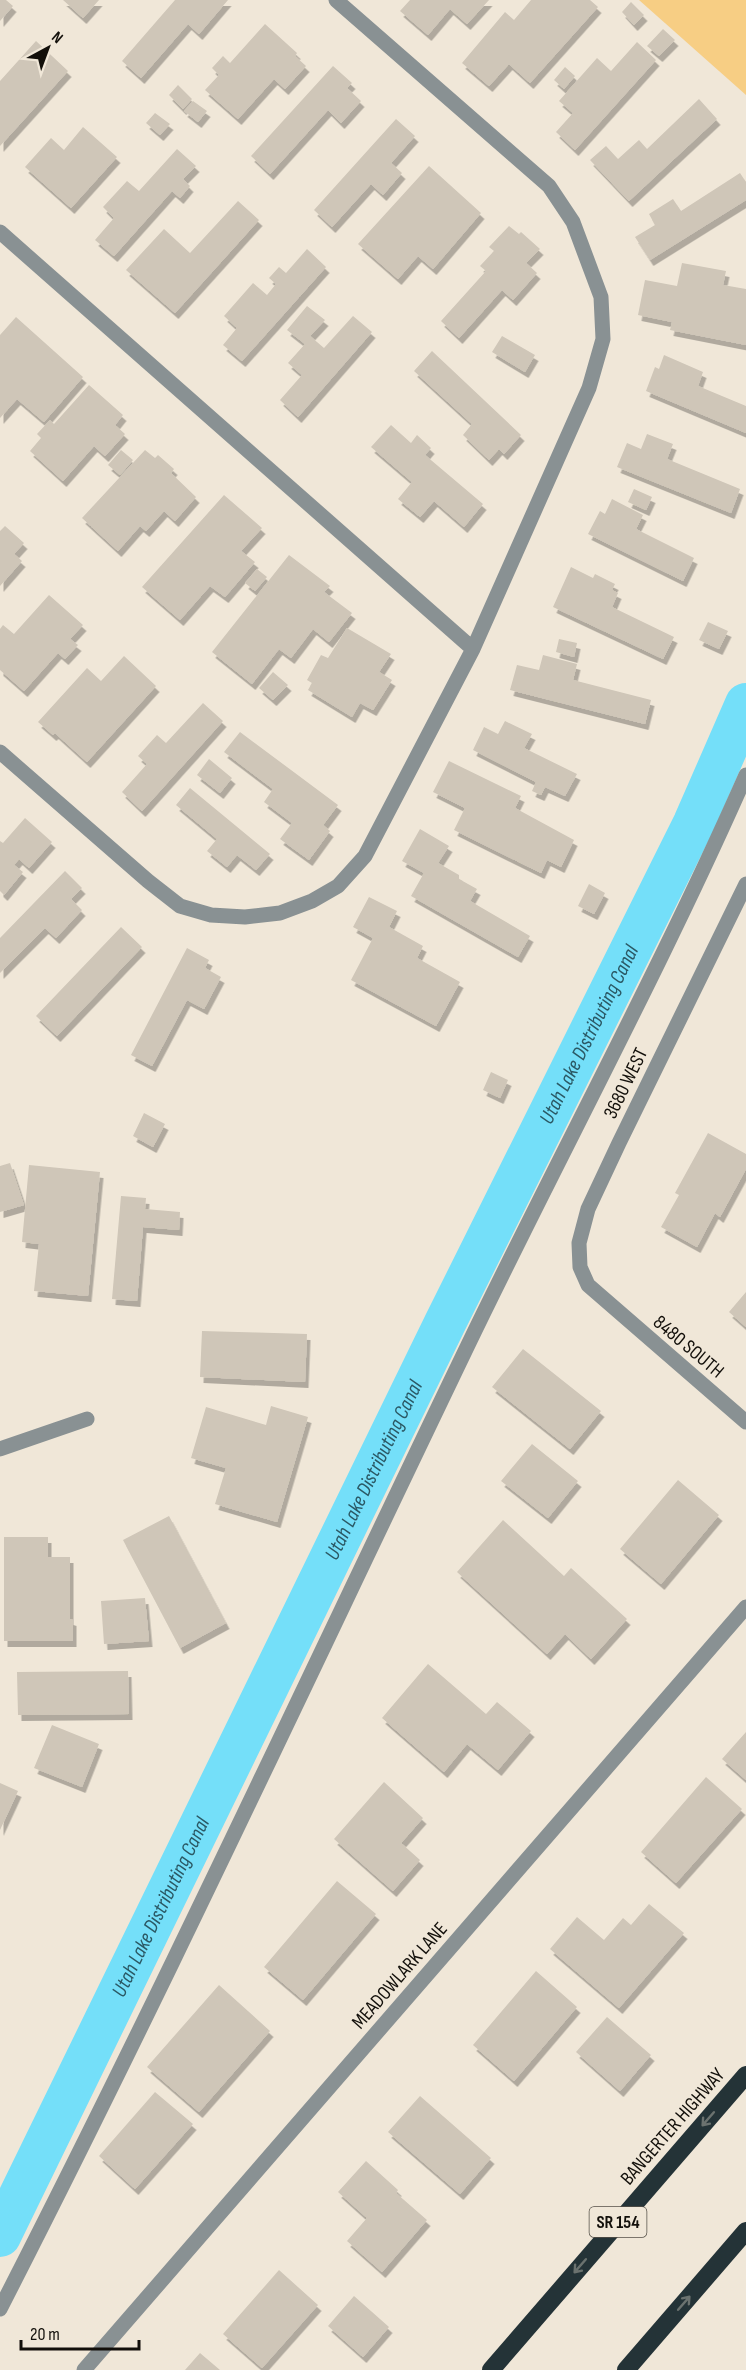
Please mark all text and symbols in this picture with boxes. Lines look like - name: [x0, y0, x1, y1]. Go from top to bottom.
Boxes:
- north arrow: [18, 18, 78, 78]
- text: N: [47, 28, 66, 48]
- water label: Utah Lake Distributing Canal: [534, 940, 645, 1128]
- street label: 3680 WEST: [599, 1044, 653, 1123]
- street label: 8480 SOUTH: [648, 1310, 729, 1383]
- water label: Utah Lake Distributing Canal: [319, 1375, 429, 1564]
- water label: Utah Lake Distributing Canal: [106, 1812, 216, 2001]
- street label: MEADOWLARK LANE: [347, 1917, 453, 2034]
- street label: BANGERTER HIGHWAY: [616, 2063, 730, 2190]
- one-way arrow: [701, 2111, 715, 2126]
- road number: SR 154: [590, 2207, 646, 2237]
- one-way arrow: [573, 2258, 587, 2273]
- one-way arrow: [677, 2296, 691, 2311]
- scale bar: [21, 2313, 140, 2351]
- text: 20 m: [30, 2324, 60, 2345]

